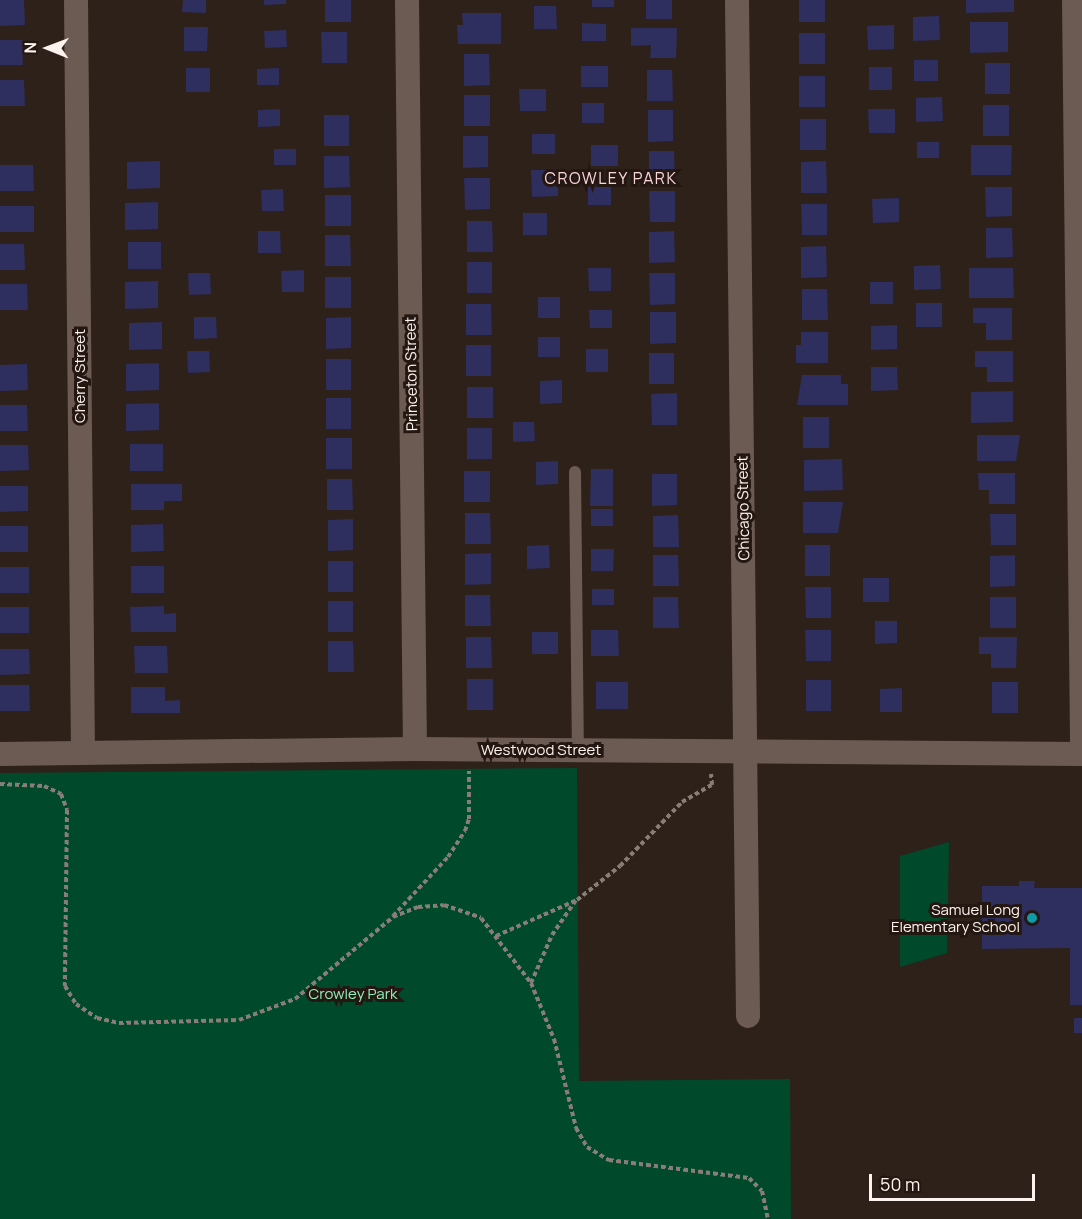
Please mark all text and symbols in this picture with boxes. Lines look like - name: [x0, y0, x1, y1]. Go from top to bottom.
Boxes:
- north arrow: [18, 18, 78, 78]
- text: N: [19, 42, 41, 54]
- district label: CROWLEY PARK: [544, 168, 678, 188]
- street label: Princeton Street: [401, 317, 421, 431]
- street label: Cherry Street: [71, 329, 89, 423]
- street label: Chicago Street: [733, 456, 753, 560]
- street label: Westwood Street: [481, 741, 601, 759]
- place label: Samuel Long Elementary School: [891, 900, 1020, 935]
- marker: Samuel Long Elementary School: [1025, 911, 1039, 925]
- park label: Crowley Park: [309, 985, 397, 1003]
- scale bar: [872, 1162, 1038, 1200]
- text: 50 m: [880, 1172, 920, 1196]

